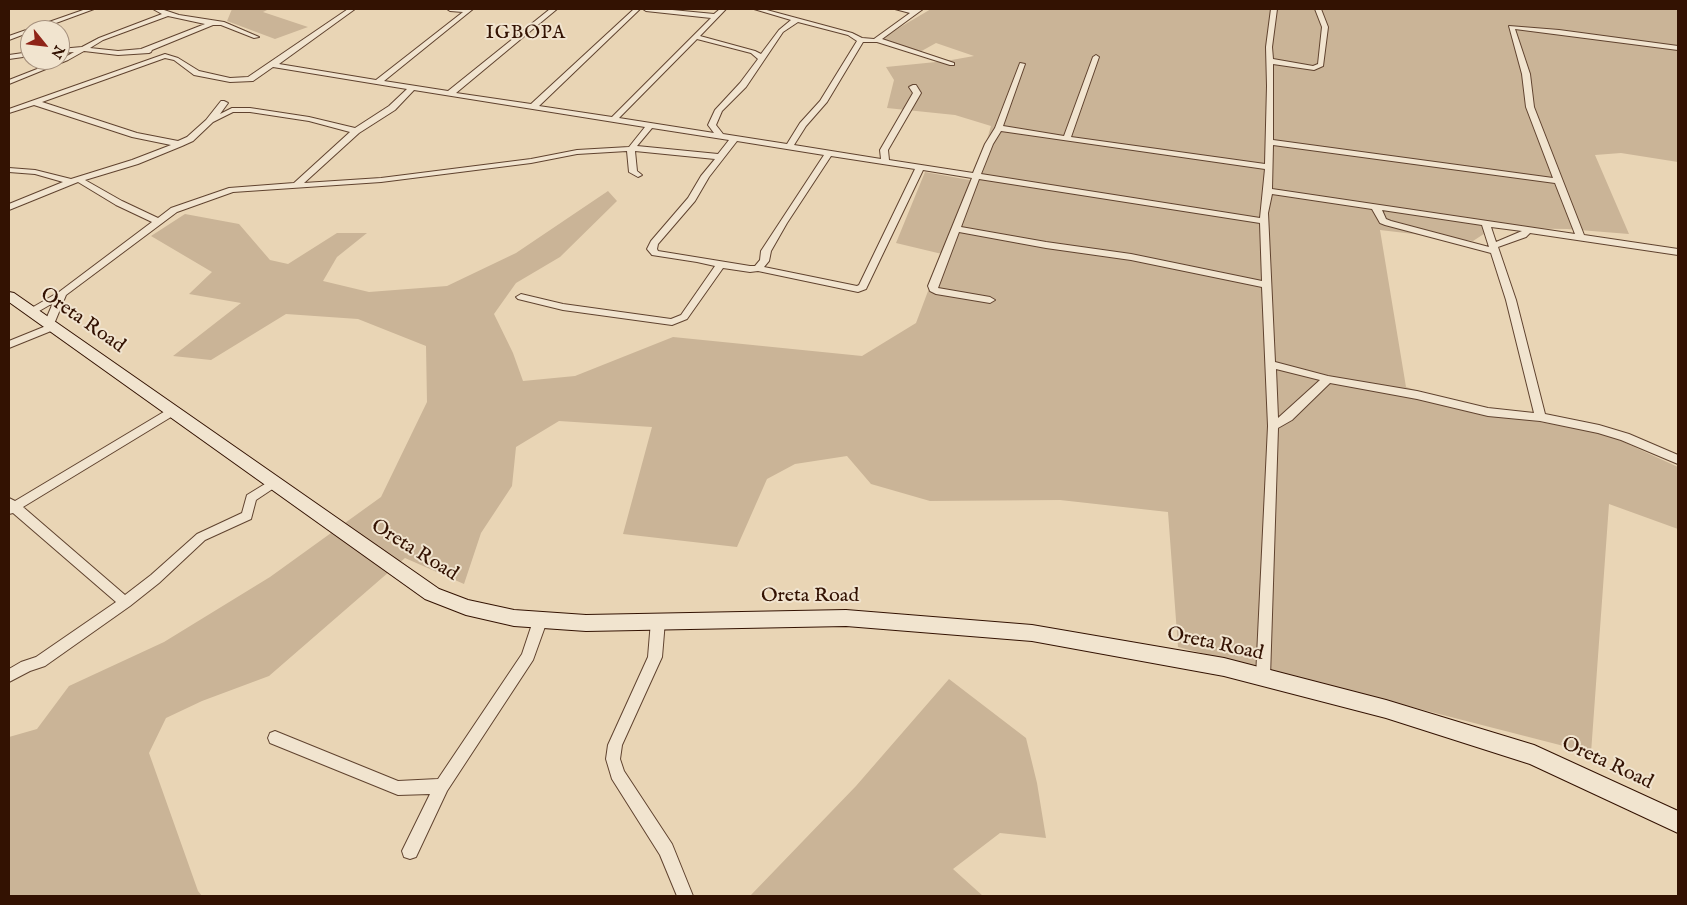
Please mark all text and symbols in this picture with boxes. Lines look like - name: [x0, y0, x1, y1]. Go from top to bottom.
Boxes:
- north arrow: [20, 20, 70, 70]
- district label: IGBOPA: [485, 23, 567, 45]
- text: N: [46, 42, 68, 61]
- street label: Oreta Road: [35, 283, 129, 359]
- street label: Oreta Road: [366, 515, 462, 587]
- street label: Oreta Road: [761, 585, 859, 609]
- street label: Oreta Road: [1164, 623, 1266, 667]
- street label: Oreta Road: [1557, 732, 1657, 796]

